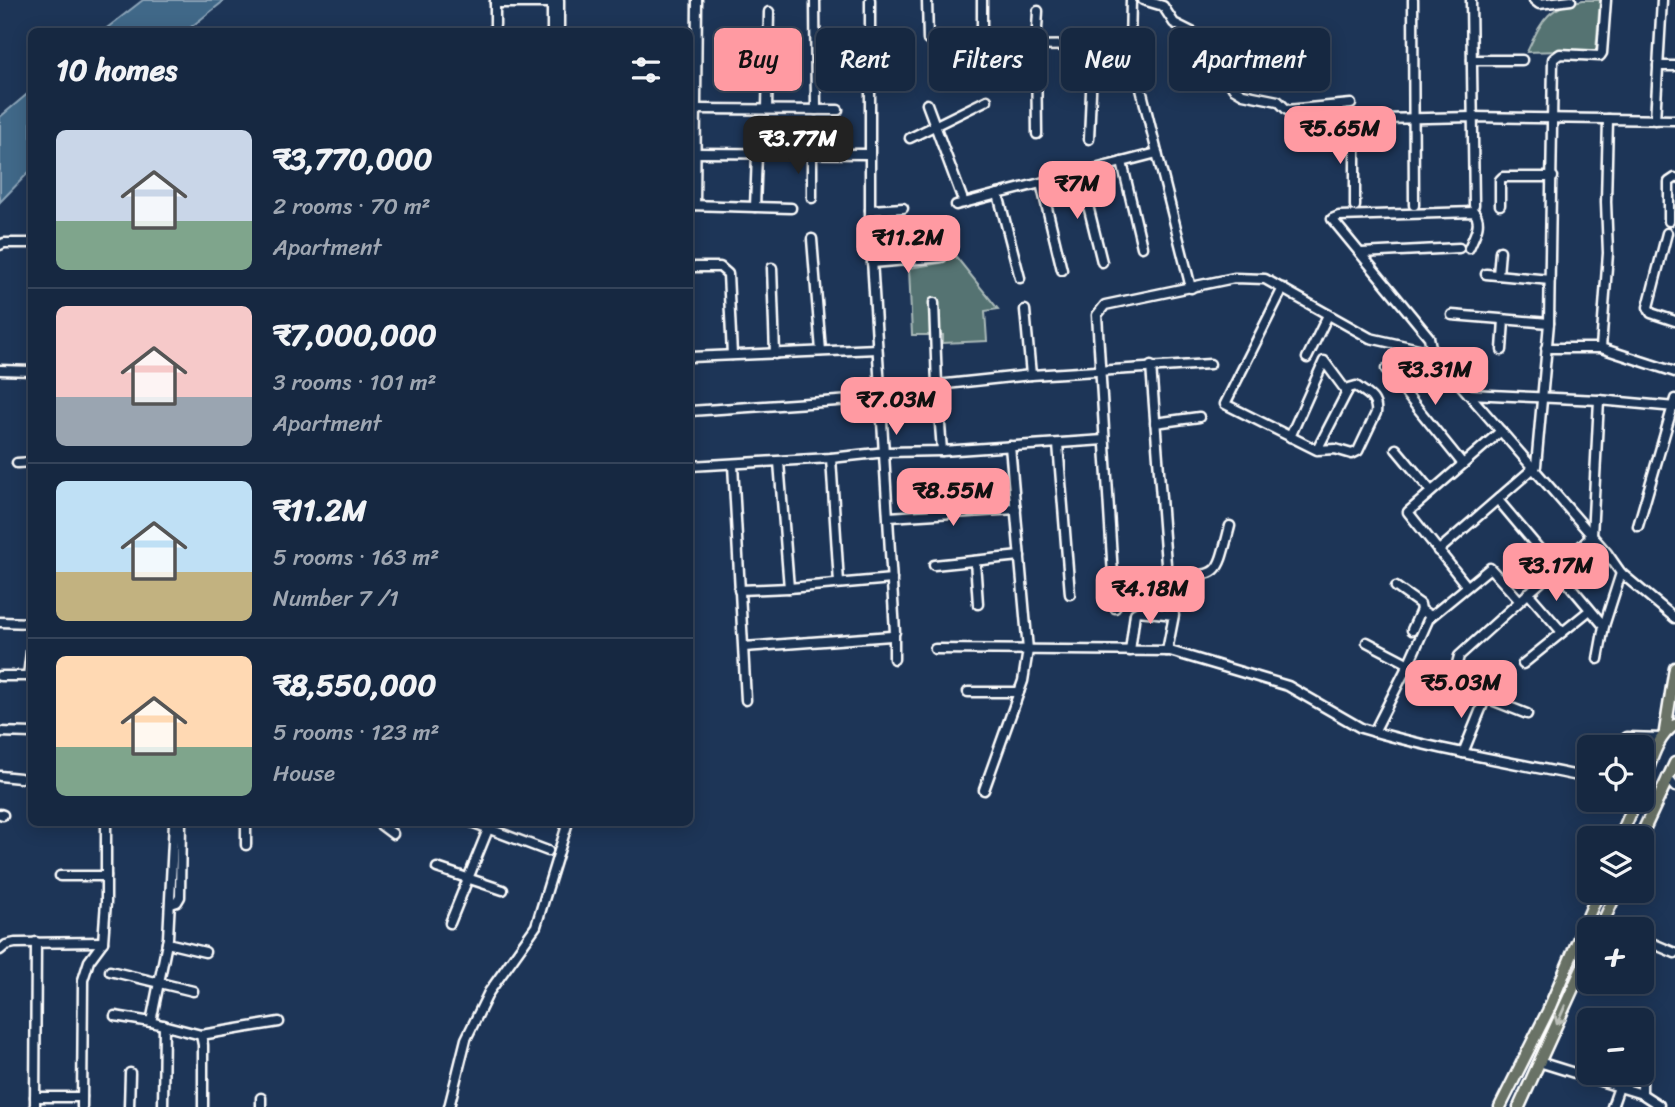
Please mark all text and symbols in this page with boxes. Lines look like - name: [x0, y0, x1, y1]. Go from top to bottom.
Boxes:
- chip: Buy: [714, 28, 802, 91]
- chip: Rent: [816, 28, 915, 91]
- chip: Filters: [929, 28, 1047, 91]
- chip: New: [1061, 28, 1155, 91]
- chip: Apartment: [1169, 28, 1330, 91]
- text: 10 homes: [56, 43, 177, 97]
- icon: filters: [627, 51, 665, 89]
- pin: ₹5.65M: [1283, 106, 1397, 166]
- text: ₹5.65M: [1300, 108, 1380, 149]
- pin: ₹3.77M: [741, 116, 855, 176]
- text: ₹3.77M: [759, 118, 837, 159]
- text: ₹3,770,000: [273, 132, 433, 186]
- icon: home: [112, 158, 196, 242]
- pin: ₹7M: [1043, 162, 1111, 221]
- text: ₹7M: [1055, 163, 1099, 204]
- text: 2 rooms · 70 m²: [273, 186, 431, 227]
- pin: ₹11.2M: [851, 216, 965, 275]
- text: ₹11.2M: [872, 217, 944, 258]
- text: Apartment: [273, 227, 382, 268]
- text: ₹7,000,000: [273, 308, 437, 362]
- icon: home: [112, 334, 196, 418]
- pin: ₹3.31M: [1378, 348, 1492, 407]
- text: ₹3.31M: [1398, 349, 1472, 390]
- text: 3 rooms · 101 m²: [273, 362, 437, 403]
- pin: ₹7.03M: [839, 378, 953, 437]
- text: ₹7.03M: [857, 379, 935, 420]
- text: Apartment: [273, 403, 382, 444]
- pin: ₹8.55M: [896, 468, 1010, 528]
- text: ₹8.55M: [913, 470, 993, 511]
- text: ₹11.2M: [273, 483, 366, 537]
- icon: home: [112, 509, 196, 593]
- text: 5 rooms · 163 m²: [273, 537, 439, 578]
- pin: ₹3.17M: [1499, 544, 1613, 603]
- text: ₹3.17M: [1519, 545, 1593, 586]
- pin: ₹4.18M: [1093, 566, 1207, 626]
- text: ₹4.18M: [1112, 568, 1188, 609]
- text: Number 7 /1: [273, 578, 399, 619]
- text: ₹8,550,000: [273, 658, 437, 712]
- pin: ₹5.03M: [1404, 660, 1518, 720]
- text: ₹5.03M: [1421, 662, 1501, 703]
- icon: home: [112, 684, 196, 768]
- text: 5 rooms · 123 m²: [273, 712, 440, 753]
- map controls: [1577, 735, 1654, 1085]
- button: locate: [1577, 735, 1654, 812]
- text: House: [273, 753, 335, 794]
- button: layers: [1577, 826, 1654, 903]
- button: +: [1577, 917, 1654, 994]
- one-way arrow: [1554, 1004, 1567, 1025]
- button: −: [1577, 1008, 1654, 1085]

